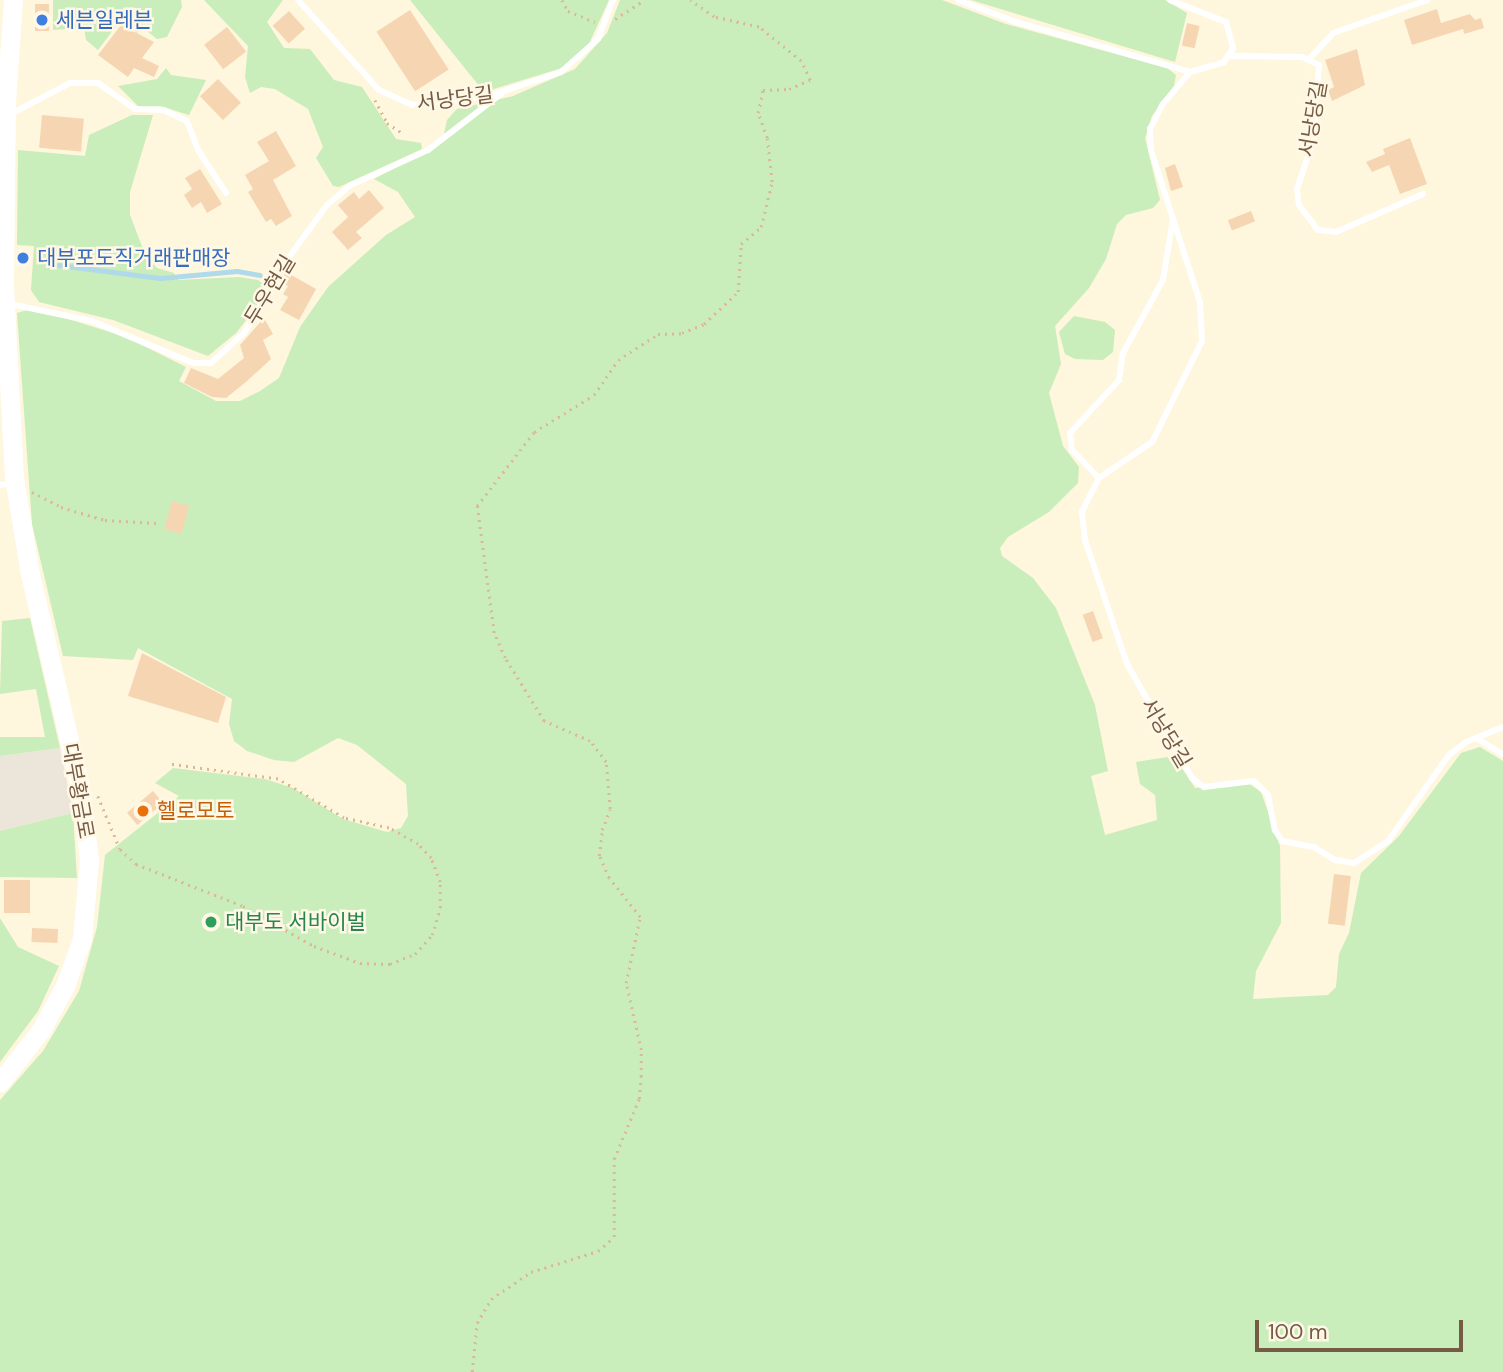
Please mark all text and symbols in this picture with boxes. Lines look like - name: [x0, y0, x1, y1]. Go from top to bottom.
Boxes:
- place label: 세븐일레븐: [56, 7, 153, 33]
- marker: 세븐일레븐: [34, 12, 50, 28]
- street label: 서낭당길: [1294, 79, 1332, 159]
- street label: 서낭당길: [415, 82, 495, 116]
- place label: 대부포도직거래판매장: [37, 245, 230, 271]
- marker: 대부포도직거래판매장: [15, 250, 31, 266]
- street label: 두우현길: [239, 250, 301, 330]
- street label: 서낭당길: [1135, 693, 1197, 773]
- street label: 대부황금로: [57, 741, 99, 841]
- place label: 헬로모토: [157, 798, 234, 824]
- marker: 헬로모토: [135, 803, 151, 819]
- place label: 대부도 서바이벌: [225, 909, 366, 935]
- marker: 대부도 서바이벌: [203, 914, 219, 930]
- scale bar: [1258, 1306, 1466, 1350]
- text: 100 m: [1268, 1318, 1328, 1346]

